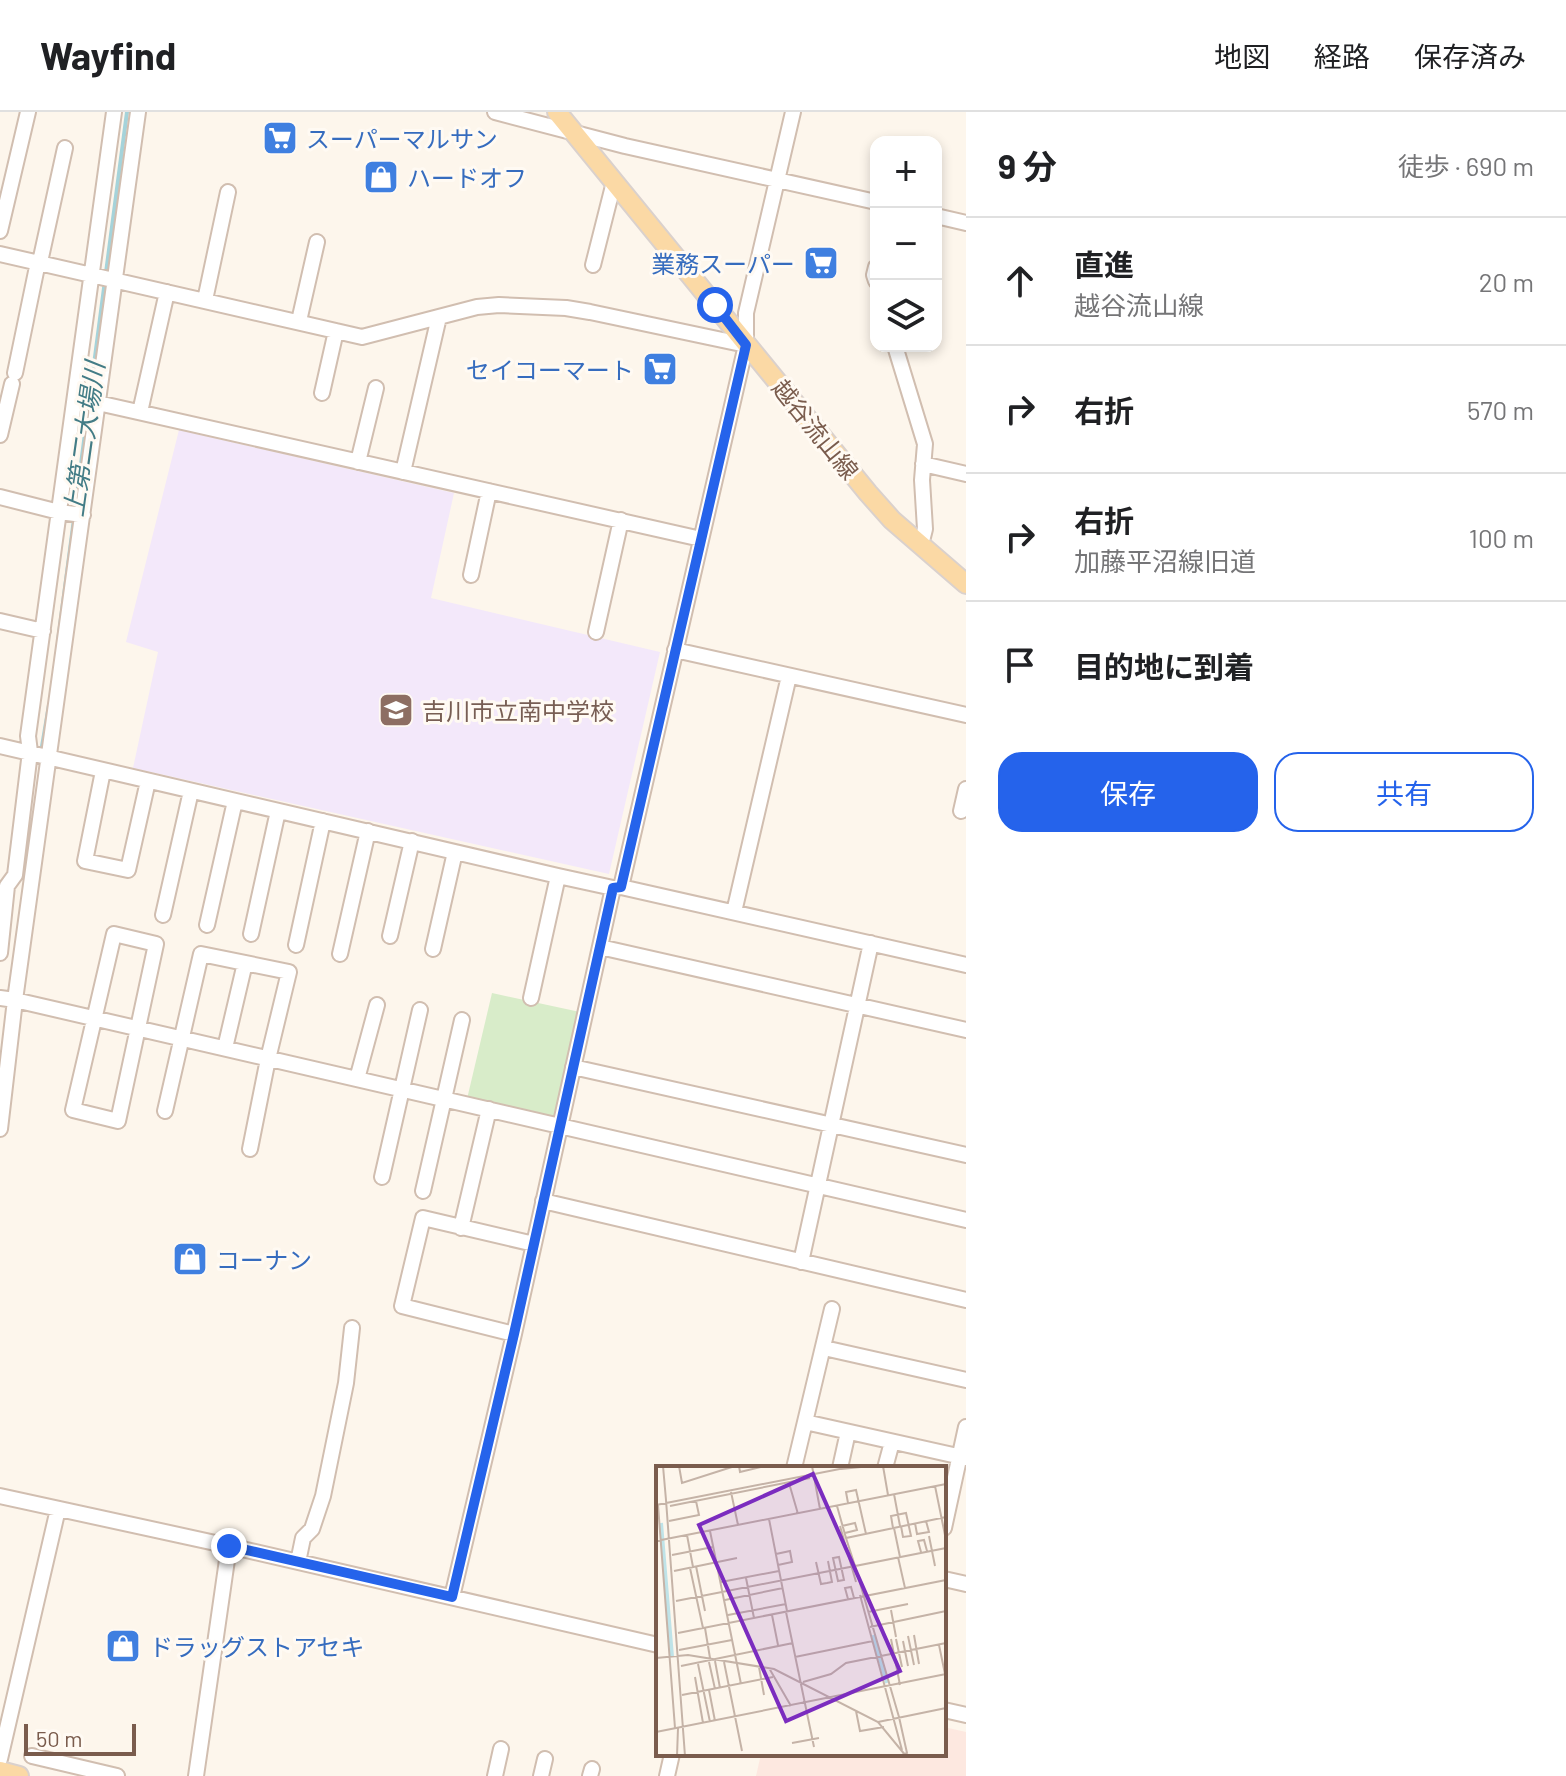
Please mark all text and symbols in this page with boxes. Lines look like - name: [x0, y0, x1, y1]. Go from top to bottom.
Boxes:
- text: Wayfind: [40, 32, 176, 78]
- text: 地図: [1214, 39, 1270, 73]
- text: 経路: [1314, 39, 1370, 73]
- text: 保存済み: [1414, 39, 1526, 73]
- supermarket icon: スーパーマルサン: [261, 119, 299, 157]
- place label: スーパーマルサン: [306, 124, 498, 153]
- map controls: [870, 136, 942, 352]
- button: +: [870, 136, 942, 208]
- text: 9 分: [998, 145, 1057, 186]
- text: 徒歩 · 690 m: [1398, 150, 1534, 181]
- shop icon: ハードオフ: [362, 158, 400, 196]
- place label: ハードオフ: [407, 163, 527, 192]
- button: −: [870, 208, 942, 280]
- supermarket icon: 業務スーパー: [802, 244, 840, 282]
- text: 直進: [1074, 246, 1134, 282]
- place label: 業務スーパー: [651, 249, 795, 278]
- icon: ahead: [998, 259, 1042, 303]
- text: 20 m: [1479, 266, 1534, 297]
- button: layers: [870, 280, 942, 352]
- route start: [697, 287, 733, 323]
- text: 越谷流山線: [1074, 289, 1204, 320]
- supermarket icon: セイコーマート: [641, 350, 679, 388]
- place label: セイコーマート: [466, 355, 634, 384]
- water label: 上第二大場川: [57, 357, 110, 518]
- street label: 越谷流山線: [767, 373, 865, 485]
- icon: right: [998, 387, 1042, 431]
- text: 右折: [1074, 392, 1134, 428]
- text: 570 m: [1467, 394, 1534, 425]
- text: 右折: [1074, 502, 1134, 538]
- icon: right: [998, 515, 1042, 559]
- text: 100 m: [1469, 522, 1534, 553]
- text: 加藤平沼線旧道: [1074, 545, 1256, 576]
- icon: arrive: [998, 643, 1042, 687]
- text: 目的地に到着: [1074, 648, 1254, 684]
- school or university icon: 吉川市立南中学校: [377, 691, 415, 729]
- place label: 吉川市立南中学校: [422, 696, 614, 725]
- button: 保存: [998, 752, 1258, 832]
- button: 共有: [1274, 752, 1534, 832]
- shop icon: コーナン: [171, 1240, 209, 1278]
- place label: コーナン: [216, 1245, 312, 1274]
- inset map: [656, 1466, 946, 1756]
- route end: [211, 1528, 247, 1564]
- shop icon: ドラッグストアセキ: [104, 1627, 142, 1665]
- place label: ドラッグストアセキ: [149, 1632, 365, 1661]
- scale bar: [24, 1720, 136, 1756]
- text: 50 m: [36, 1725, 82, 1751]

